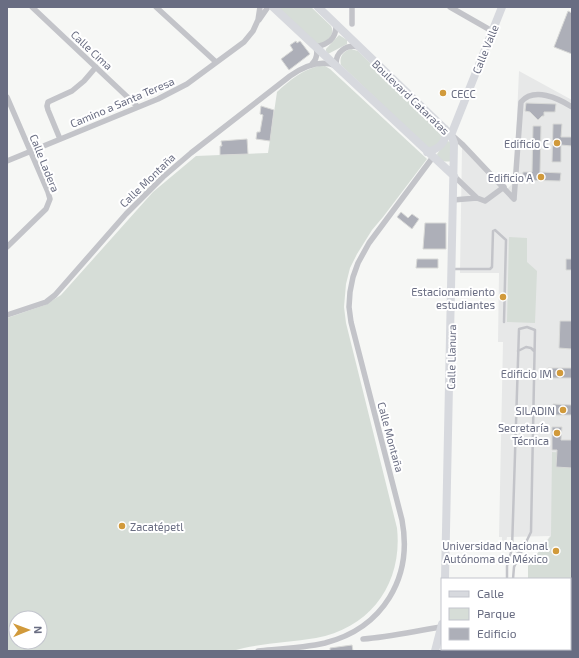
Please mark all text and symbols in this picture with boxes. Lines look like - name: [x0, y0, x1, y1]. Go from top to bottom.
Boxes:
- street label: Calle Valle: [469, 22, 501, 75]
- street label: Calle Cima: [69, 28, 115, 72]
- street label: Boulevard Cataratas: [370, 57, 453, 137]
- street label: Camino a Santa Teresa: [68, 74, 176, 130]
- place label: CECC: [451, 87, 476, 100]
- marker: CECC: [438, 88, 448, 98]
- street label: Calle Ladera: [27, 132, 63, 194]
- place label: Edificio C: [504, 137, 549, 150]
- marker: Edificio C: [552, 138, 562, 148]
- street label: Calle Montaña: [117, 150, 177, 210]
- place label: Edificio A: [488, 171, 533, 184]
- marker: Edificio A: [536, 172, 546, 182]
- place label: Estacionamiento estudiantes: [411, 285, 495, 311]
- marker: Estacionamiento estudiantes: [498, 292, 508, 302]
- street label: Calle Llanura: [444, 324, 458, 390]
- place label: Edificio IM: [501, 367, 552, 380]
- marker: Edificio IM: [555, 368, 565, 378]
- street label: Calle Montaña: [375, 400, 407, 474]
- place label: SILADIN: [516, 404, 555, 417]
- marker: SILADIN: [558, 405, 568, 415]
- place label: Secretaría Técnica: [498, 421, 549, 447]
- marker: Secretaría Técnica: [552, 428, 562, 438]
- place label: Zacatépetl: [130, 520, 184, 533]
- marker: Zacatépetl: [117, 521, 127, 531]
- place label: Universidad Nacional Autónoma de México: [442, 539, 549, 565]
- marker: Universidad Nacional Autónoma de México: [551, 546, 561, 556]
- legend: [441, 578, 571, 650]
- text: Calle: [477, 586, 504, 600]
- text: Parque: [477, 606, 515, 620]
- north arrow: [8, 610, 48, 650]
- text: N: [32, 626, 45, 634]
- text: Edificio: [477, 626, 517, 640]

